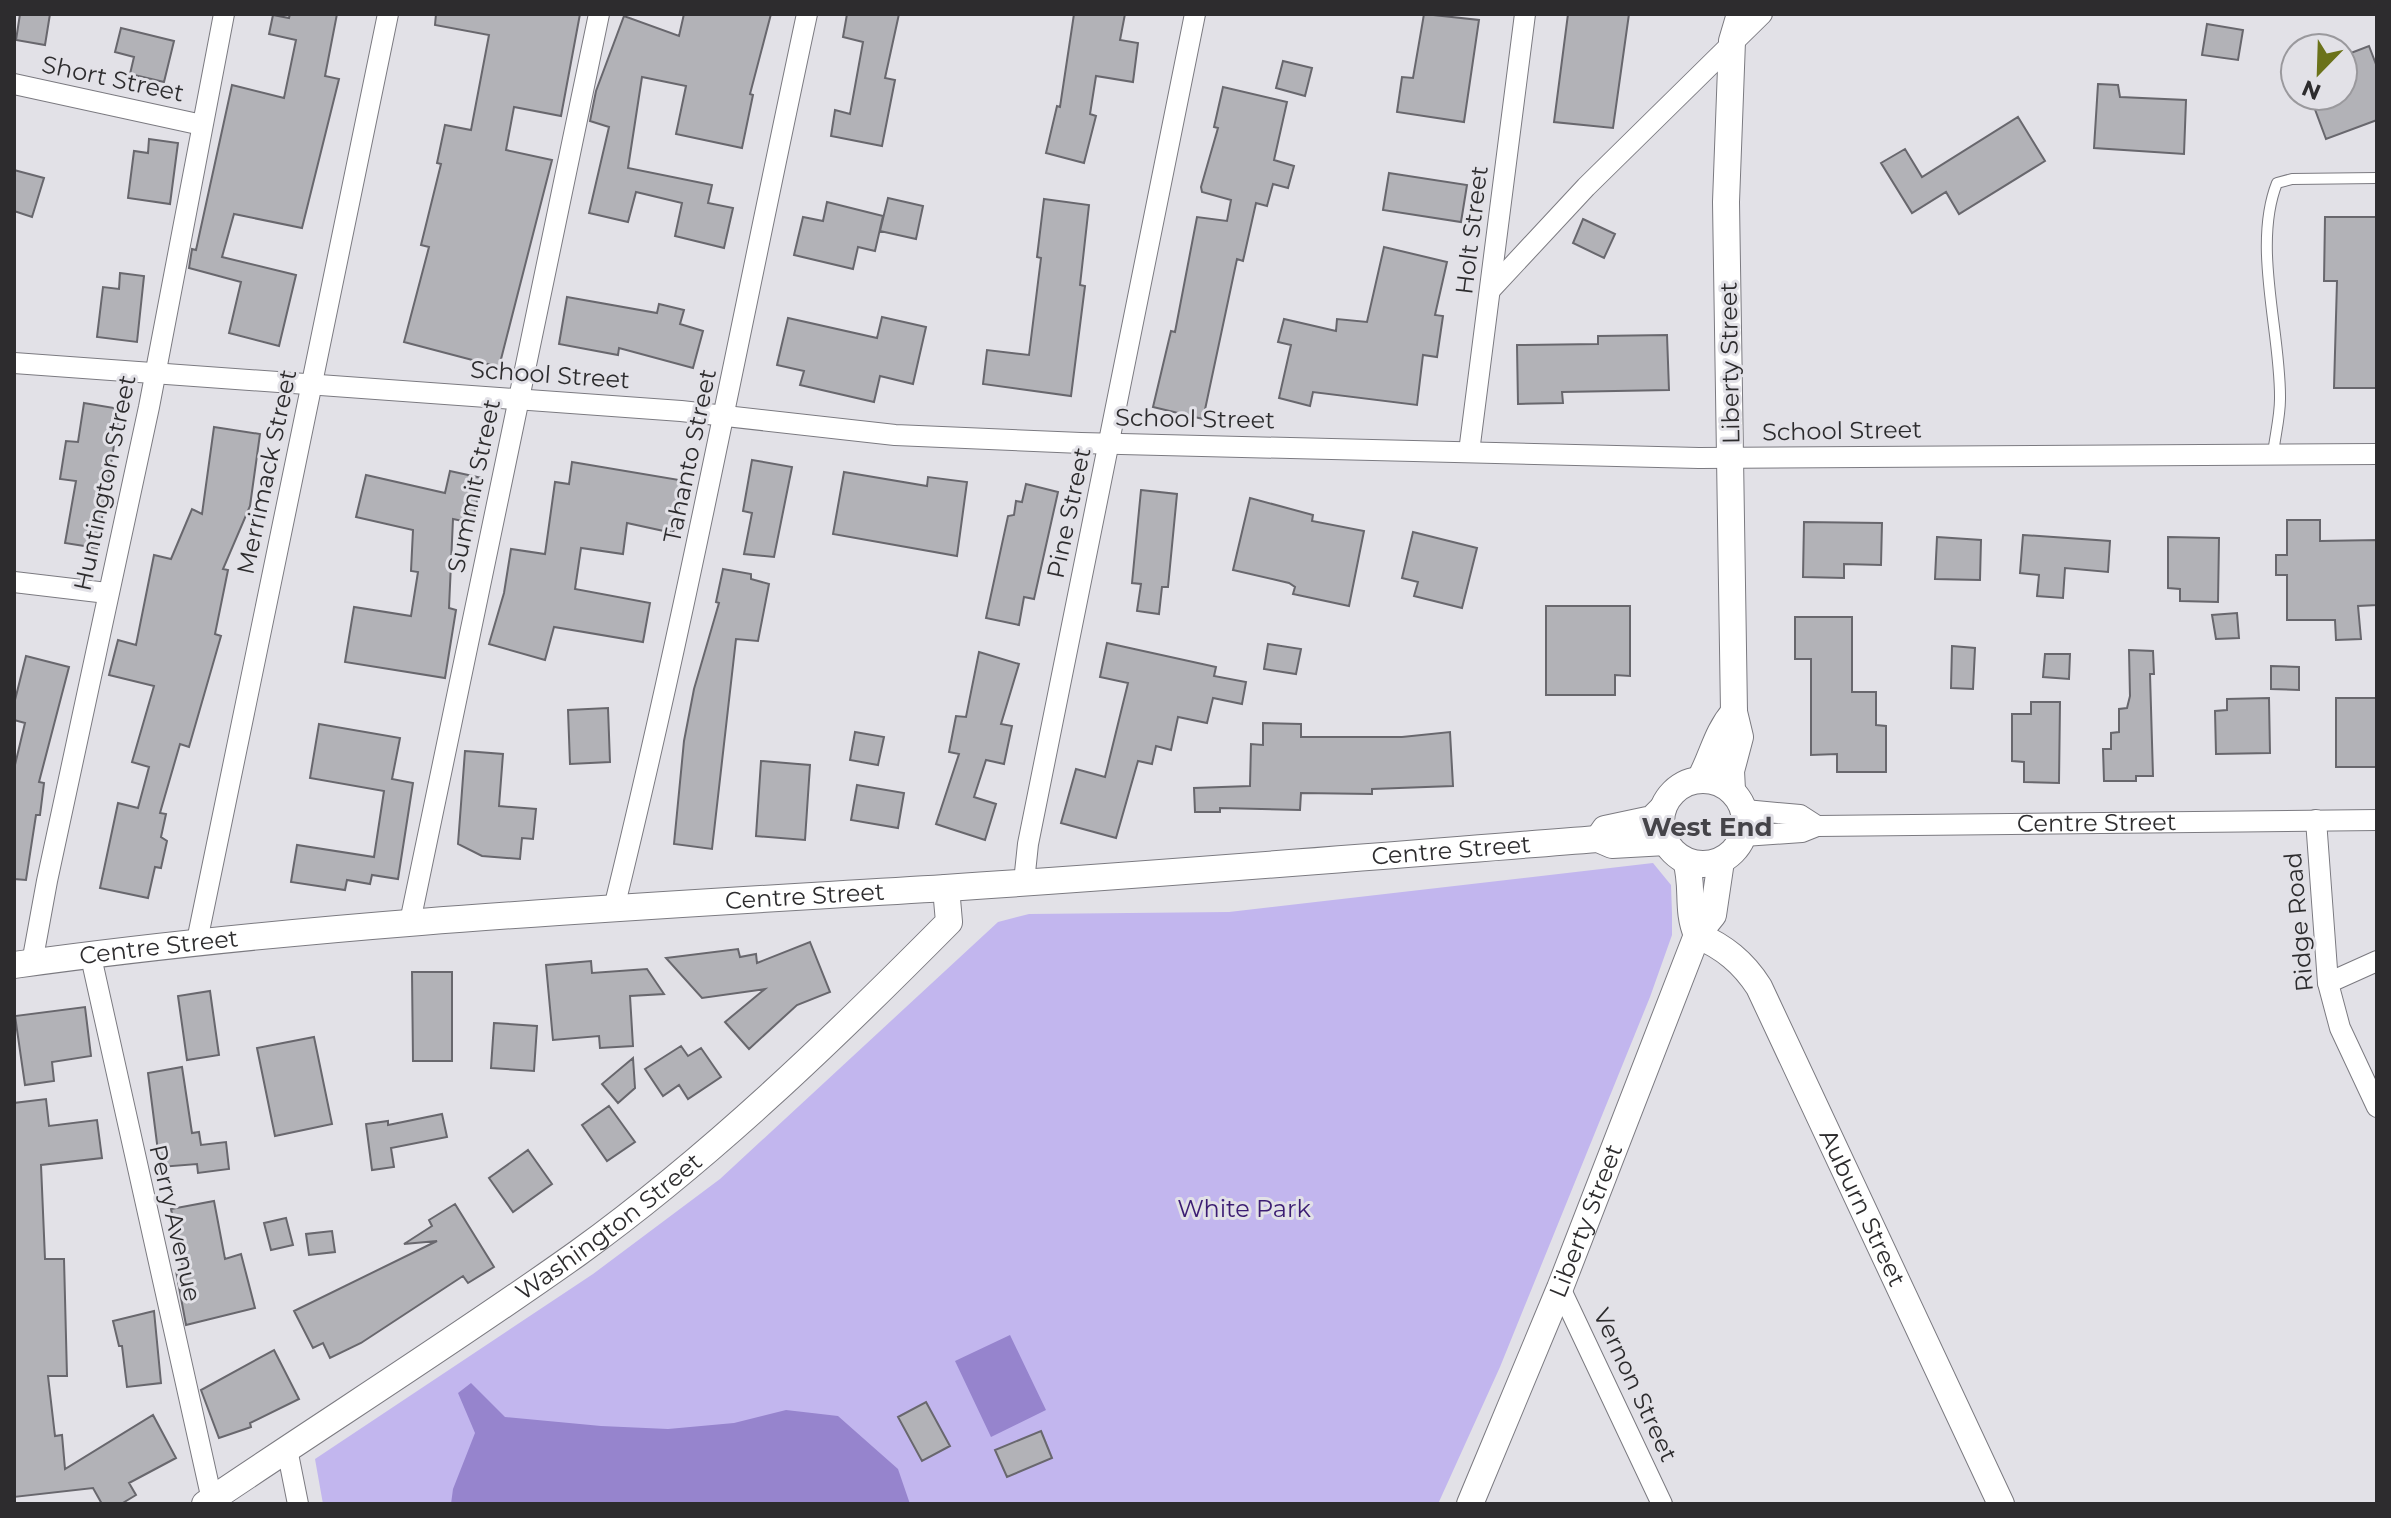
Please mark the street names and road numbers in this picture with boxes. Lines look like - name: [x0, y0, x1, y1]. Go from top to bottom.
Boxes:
- street label: Short Street: [39, 49, 187, 108]
- street label: Holt Street: [1449, 164, 1494, 296]
- street label: Liberty Street: [1714, 281, 1745, 444]
- street label: School Street: [469, 354, 631, 395]
- street label: Merrimack Street: [231, 366, 302, 577]
- street label: Tahanto Street: [657, 366, 722, 545]
- street label: Huntington Street: [67, 372, 142, 594]
- street label: Summit Street: [441, 396, 506, 575]
- street label: School Street: [1115, 403, 1275, 434]
- street label: School Street: [1762, 415, 1922, 446]
- street label: Pine Street: [1040, 444, 1097, 581]
- street label: Centre Street: [2017, 807, 2177, 838]
- street label: Centre Street: [1370, 829, 1532, 871]
- street label: Ridge Road: [2278, 851, 2319, 993]
- street label: Centre Street: [724, 877, 886, 915]
- street label: Centre Street: [78, 923, 240, 970]
- street label: Auburn Street: [1814, 1124, 1912, 1291]
- street label: Liberty Street: [1543, 1140, 1629, 1302]
- street label: Perry Avenue: [143, 1142, 208, 1304]
- street label: Washington Street: [510, 1146, 708, 1306]
- street label: Vernon Street: [1587, 1304, 1684, 1466]

